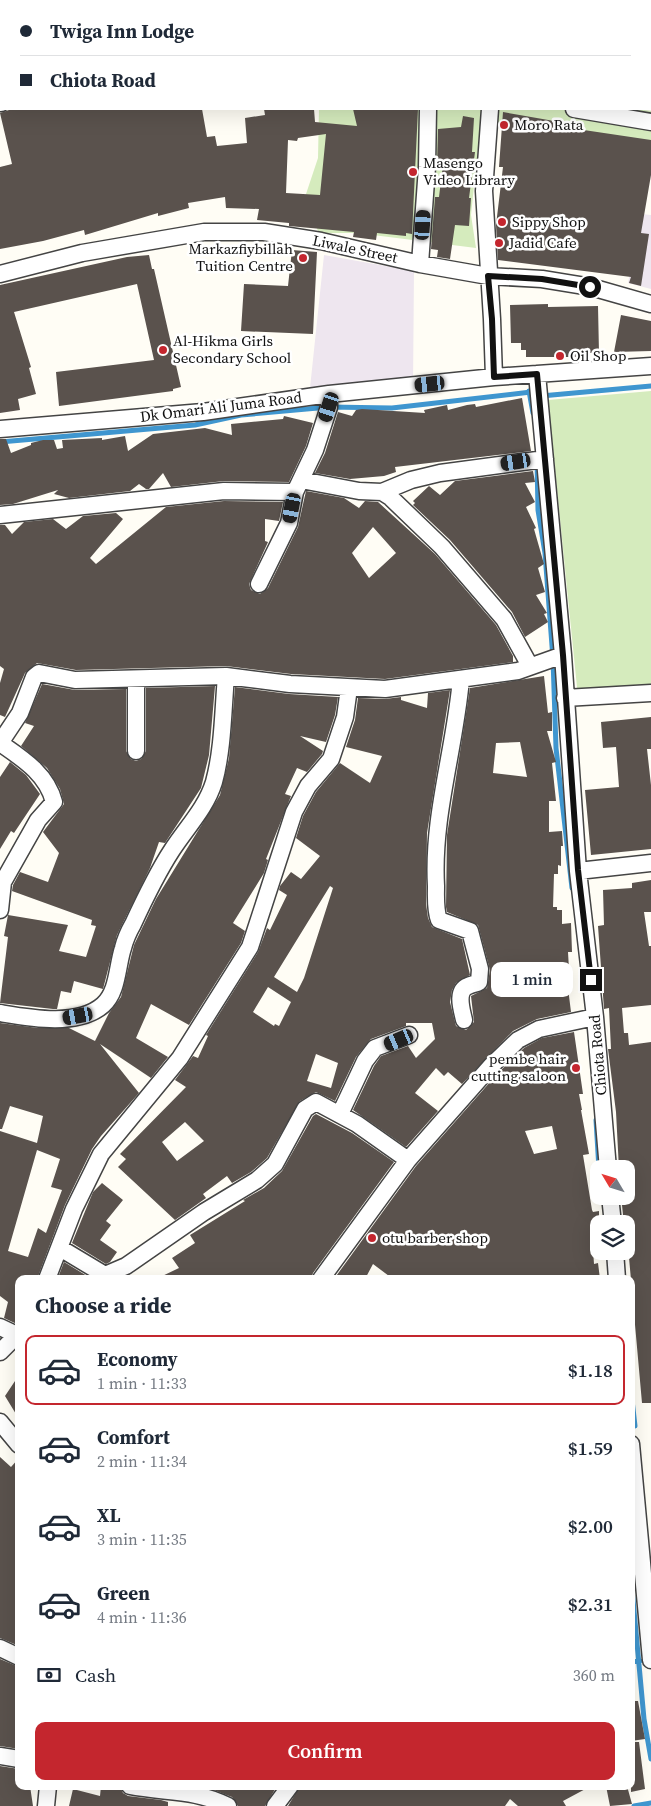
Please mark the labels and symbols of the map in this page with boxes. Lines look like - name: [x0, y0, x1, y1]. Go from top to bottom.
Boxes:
- place label: Moro Rata: [514, 114, 584, 135]
- marker: Moro Rata: [498, 119, 510, 131]
- place label: Masengo Video Library: [423, 152, 515, 190]
- marker: Masengo Video Library: [407, 166, 419, 178]
- car: [414, 210, 431, 240]
- place label: Sippy Shop: [512, 211, 586, 232]
- marker: Sippy Shop: [496, 216, 508, 228]
- street label: Liwale Street: [311, 229, 400, 268]
- place label: Jadid Cafe: [508, 232, 577, 253]
- marker: Jadid Cafe: [493, 237, 505, 249]
- place label: Markazfiybillah Tuition Centre: [189, 238, 293, 276]
- marker: Markazfiybillah Tuition Centre: [297, 252, 309, 264]
- route start: [579, 276, 601, 298]
- place label: Al-Hikma Girls Secondary School: [173, 330, 292, 368]
- marker: Al-Hikma Girls Secondary School: [157, 344, 169, 356]
- place label: Oil Shop: [570, 345, 627, 366]
- marker: Oil Shop: [554, 350, 566, 362]
- car: [414, 375, 445, 393]
- street label: Dk Omari Ali Juma Road: [139, 386, 304, 427]
- car: [317, 390, 340, 424]
- car: [500, 452, 531, 472]
- car: [281, 492, 302, 524]
- callout: 1 min: [491, 962, 574, 998]
- route end: [580, 969, 602, 991]
- car: [61, 1006, 94, 1026]
- street label: Chiota Road: [583, 1013, 611, 1096]
- car: [382, 1027, 415, 1053]
- place label: pembe hair cutting saloon: [471, 1048, 567, 1086]
- marker: pembe hair cutting saloon: [570, 1062, 582, 1074]
- north arrow: [590, 1160, 635, 1205]
- place label: otu barber shop: [382, 1227, 488, 1248]
- marker: otu barber shop: [366, 1232, 378, 1244]

